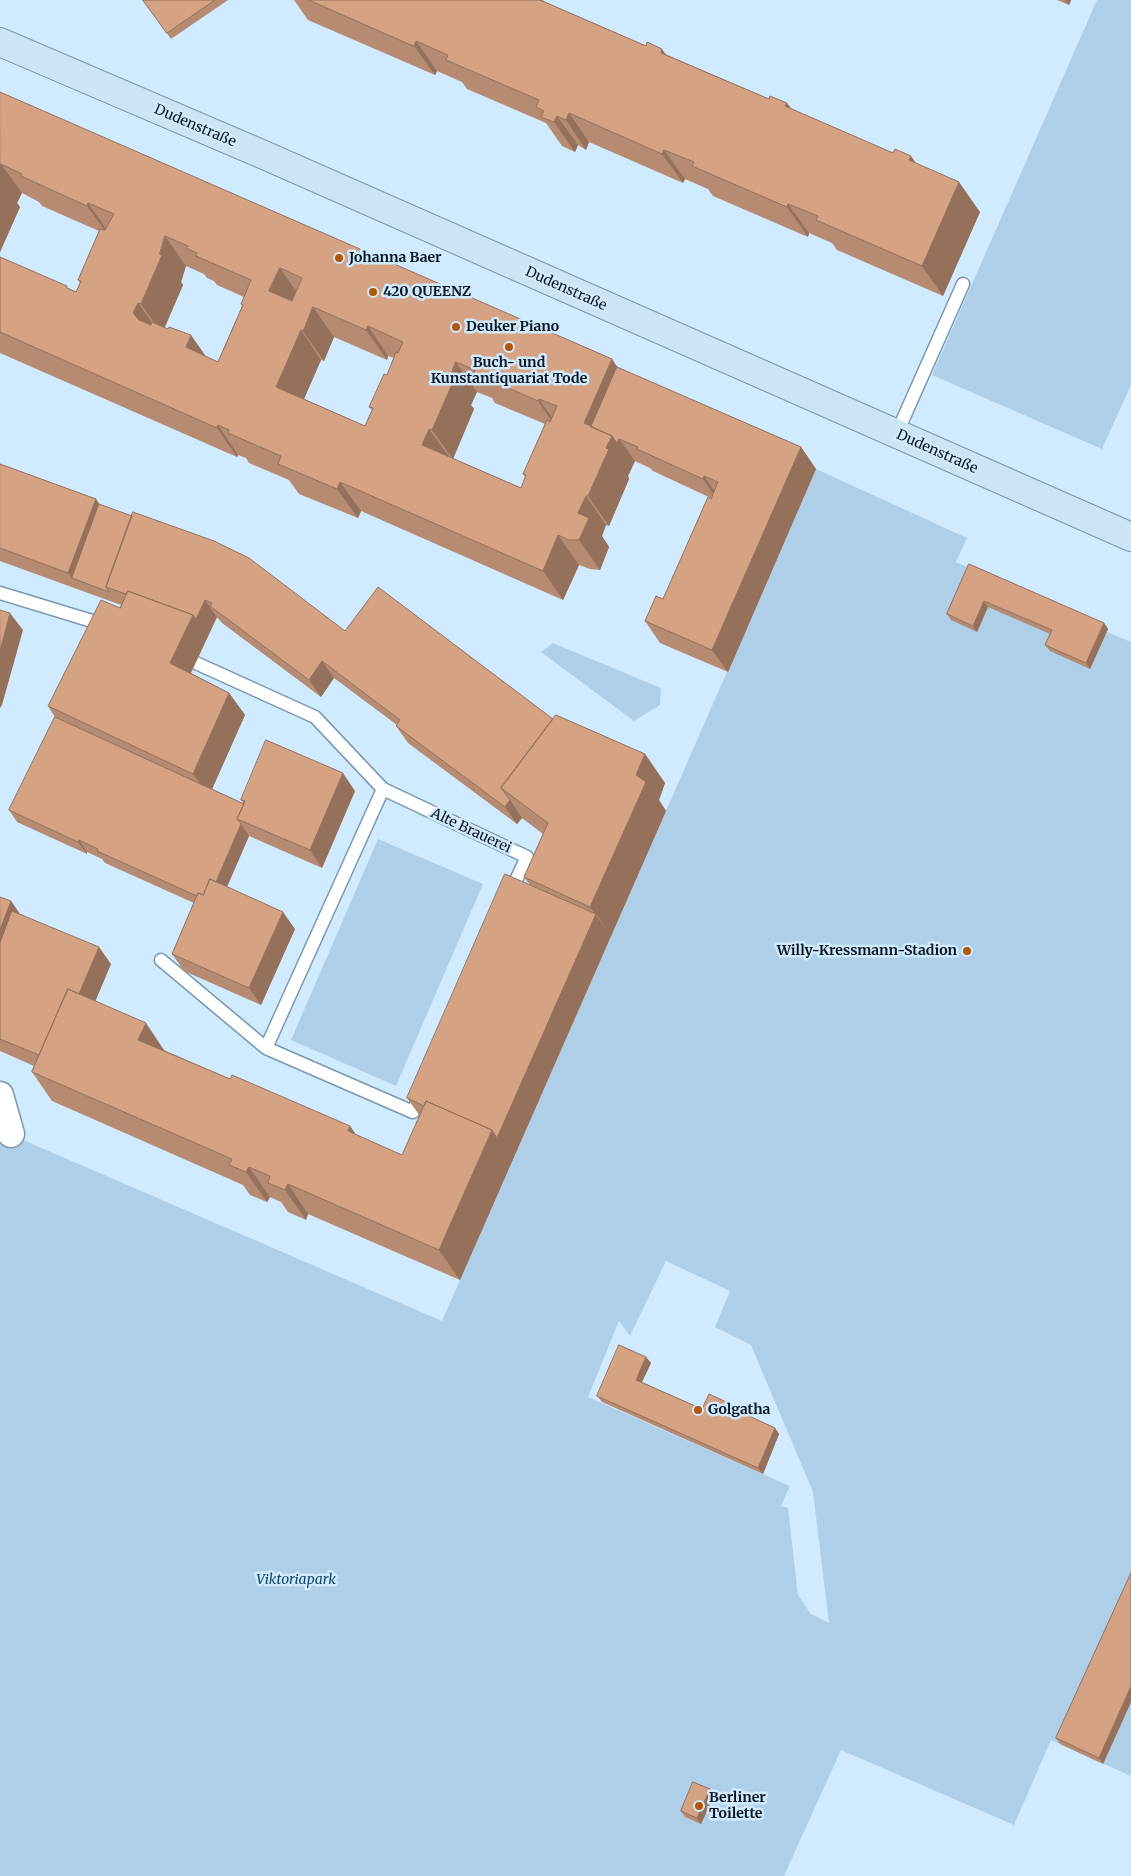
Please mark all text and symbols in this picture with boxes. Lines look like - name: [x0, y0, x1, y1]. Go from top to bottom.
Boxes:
- street label: Dudenstraße: [152, 101, 238, 151]
- place label: Johanna Baer: [349, 250, 442, 266]
- marker: Johanna Baer: [333, 252, 345, 264]
- street label: Dudenstraße: [523, 264, 609, 314]
- place label: 420 QUEENZ: [383, 284, 471, 300]
- marker: 420 QUEENZ: [367, 286, 379, 298]
- place label: Deuker Piano: [466, 319, 559, 335]
- marker: Deuker Piano: [450, 321, 462, 333]
- marker: Buch- und Kunstantiquariat Tode: [503, 341, 515, 353]
- place label: Buch- und Kunstantiquariat Tode: [431, 355, 587, 388]
- street label: Dudenstraße: [894, 427, 980, 477]
- street label: Alte Brauerei: [428, 805, 514, 857]
- place label: Willy-Kressmann-Stadion: [777, 943, 957, 959]
- marker: Willy-Kressmann-Stadion: [961, 945, 973, 957]
- place label: Golgatha: [708, 1402, 770, 1418]
- marker: Golgatha: [692, 1404, 704, 1416]
- park label: Viktoriapark: [256, 1572, 336, 1588]
- place label: Berliner Toilette: [709, 1790, 766, 1822]
- marker: Berliner Toilette: [693, 1800, 705, 1812]

